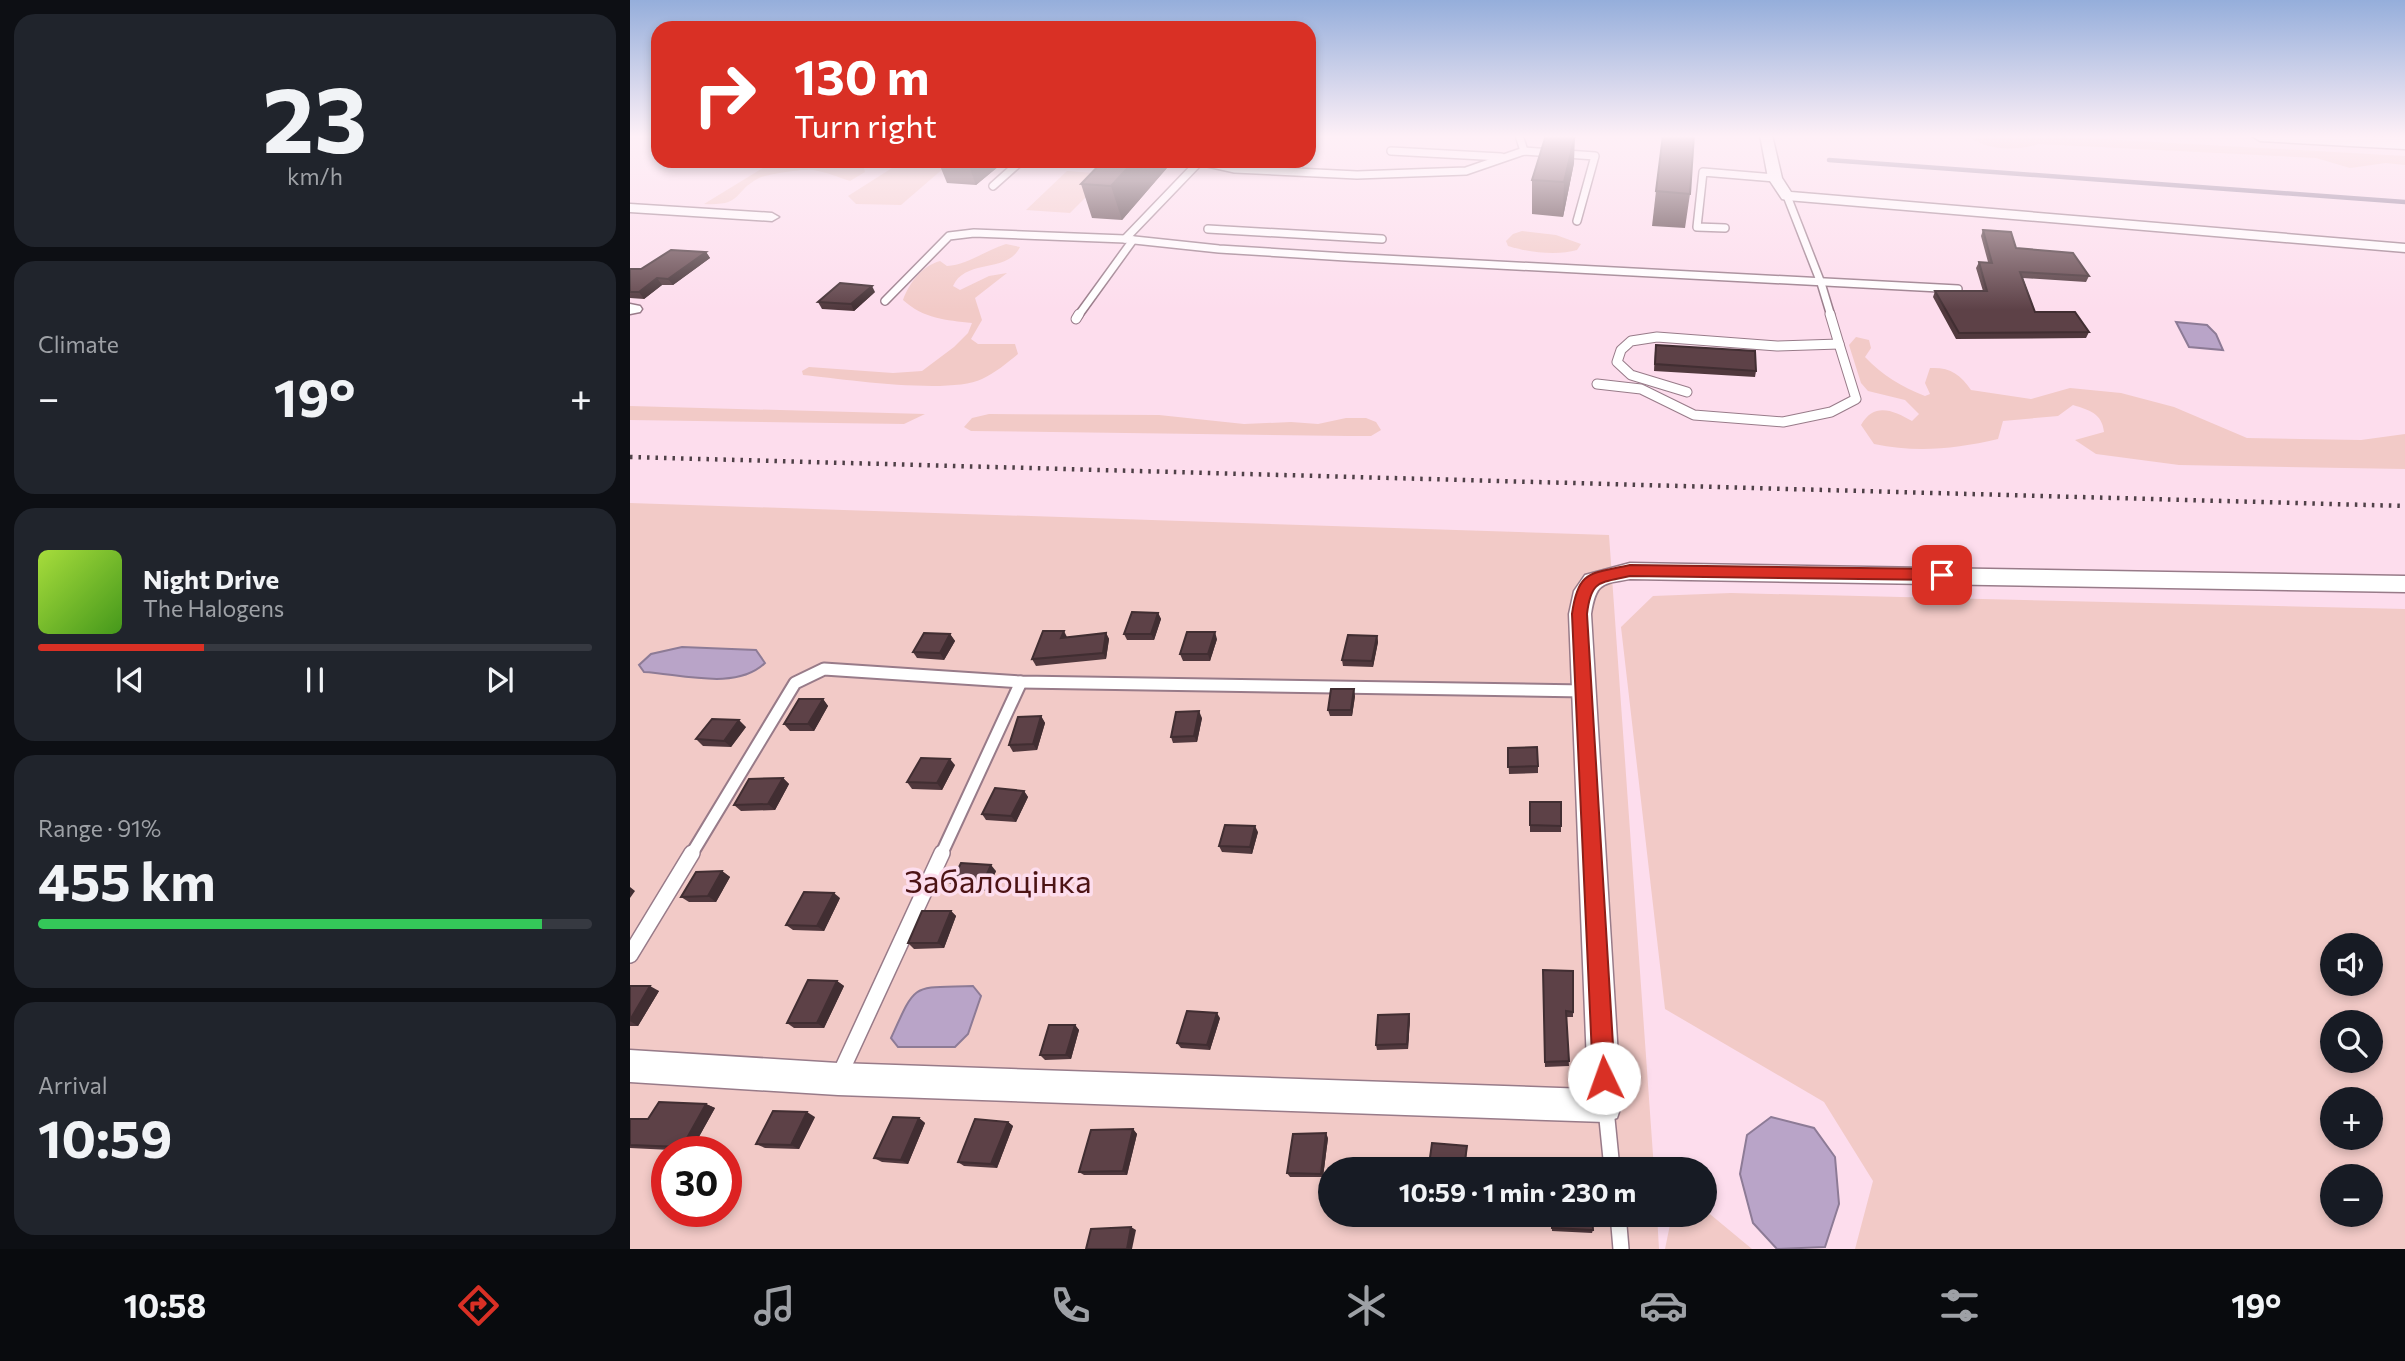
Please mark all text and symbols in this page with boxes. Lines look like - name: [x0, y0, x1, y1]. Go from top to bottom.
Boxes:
- text: 130 m: [794, 45, 929, 105]
- icon: right: [679, 49, 770, 140]
- text: 23: [263, 60, 367, 172]
- text: Turn right: [794, 105, 937, 145]
- text: km/h: [287, 162, 343, 190]
- text: Climate: [38, 330, 119, 358]
- text: 19°: [274, 364, 355, 428]
- text: −: [38, 373, 60, 420]
- text: +: [570, 373, 592, 420]
- pin: [1912, 545, 1972, 605]
- icon: arrive: [1923, 556, 1961, 594]
- text: Night Drive: [143, 563, 279, 594]
- text: The Halogens: [143, 594, 284, 622]
- icon: previous: [111, 661, 149, 699]
- icon: pause: [296, 661, 334, 699]
- icon: next: [481, 661, 519, 699]
- text: Range · 91%: [38, 814, 161, 842]
- text: 455 km: [38, 848, 216, 912]
- park label: Забалоцінка: [904, 860, 1092, 900]
- map controls: [2320, 933, 2383, 1227]
- button: sound: [2320, 933, 2383, 996]
- button: search: [2320, 1010, 2383, 1073]
- position arrow: [1567, 1041, 1641, 1115]
- text: Arrival: [38, 1071, 108, 1099]
- button: +: [2320, 1087, 2383, 1150]
- text: 10:59: [38, 1105, 172, 1169]
- speed limit sign: 30: [651, 1136, 742, 1227]
- button: −: [2320, 1164, 2383, 1227]
- text: 10:59 · 1 min · 230 m: [1399, 1176, 1636, 1207]
- icon: directions: [454, 1281, 503, 1330]
- icon: music: [750, 1281, 799, 1330]
- icon: phone: [1046, 1281, 1095, 1330]
- icon: climate: [1342, 1281, 1391, 1330]
- icon: car: [1639, 1281, 1688, 1330]
- icon: filters: [1935, 1281, 1984, 1330]
- text: 10:58: [124, 1285, 206, 1325]
- text: 19°: [2231, 1285, 2281, 1325]

